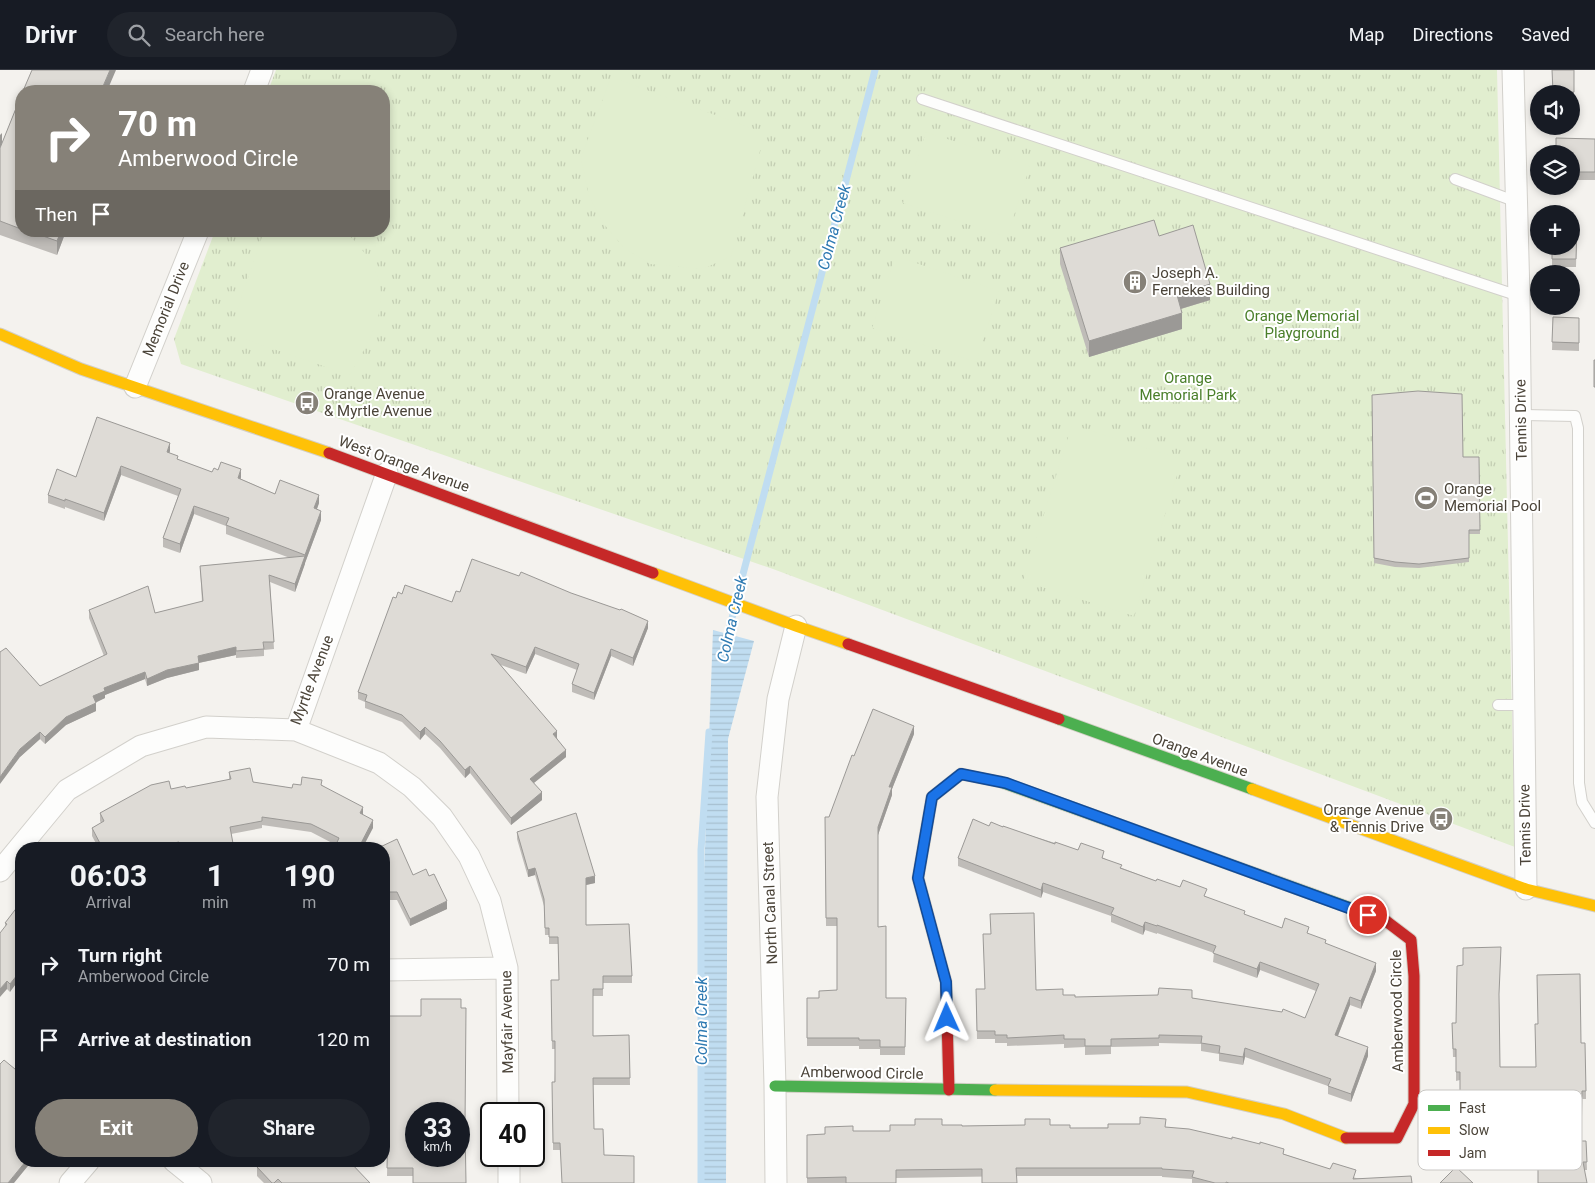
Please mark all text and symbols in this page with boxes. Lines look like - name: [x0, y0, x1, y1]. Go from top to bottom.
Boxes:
- search box: [107, 12, 457, 57]
- text: Drivr: [25, 21, 77, 49]
- icon: search: [125, 21, 153, 49]
- text: Search here: [165, 23, 265, 46]
- text: Map: [1349, 24, 1384, 45]
- text: Directions: [1412, 24, 1493, 45]
- text: Saved: [1521, 24, 1570, 45]
- map controls: [1530, 85, 1580, 315]
- button: sound: [1530, 85, 1580, 135]
- text: 70 m: [118, 104, 197, 145]
- icon: right: [35, 105, 100, 170]
- button: layers: [1530, 145, 1580, 195]
- text: Amberwood Circle: [118, 146, 298, 171]
- water label: Colma Creek: [813, 181, 855, 272]
- icon: arrive: [87, 200, 115, 228]
- text: Then: [35, 203, 77, 226]
- button: +: [1530, 205, 1580, 255]
- street label: Memorial Drive: [139, 259, 193, 359]
- place label: Joseph A. Fernekes Building: [1152, 264, 1270, 299]
- button: −: [1530, 265, 1580, 315]
- building icon: Joseph A. Fernekes Building: [1122, 269, 1148, 295]
- park label: Orange Memorial Playground: [1245, 307, 1359, 342]
- park label: Orange Memorial Park: [1139, 369, 1237, 404]
- street label: Tennis Drive: [1511, 379, 1531, 461]
- place label: Orange Avenue & Myrtle Avenue: [324, 385, 432, 420]
- bus stop icon: Orange Avenue & Myrtle Avenue: [294, 390, 320, 416]
- street label: West Orange Avenue: [336, 432, 472, 496]
- place label: Orange Memorial Pool: [1444, 480, 1541, 515]
- sports icon: Orange Memorial Pool: [1413, 485, 1439, 511]
- water label: Colma Creek: [713, 573, 751, 664]
- street label: Myrtle Avenue: [287, 632, 337, 728]
- street label: Orange Avenue: [1150, 729, 1250, 781]
- street label: Tennis Drive: [1515, 784, 1535, 866]
- place label: Orange Avenue & Tennis Drive: [1323, 801, 1424, 836]
- bus stop icon: Orange Avenue & Tennis Drive: [1428, 806, 1454, 832]
- street label: North Canal Street: [759, 841, 781, 965]
- text: 06:03: [70, 858, 147, 893]
- text: 1: [207, 858, 224, 893]
- text: 190: [284, 858, 335, 893]
- text: Arrival: [86, 893, 131, 912]
- text: min: [202, 893, 229, 912]
- text: m: [302, 893, 316, 912]
- pin: [1347, 894, 1389, 936]
- icon: arrive: [1354, 901, 1382, 929]
- text: Turn right: [78, 944, 162, 967]
- street label: Amberwood Circle: [1387, 949, 1407, 1073]
- icon: right: [35, 951, 63, 979]
- text: 70 m: [327, 953, 370, 976]
- text: Amberwood Circle: [78, 967, 209, 986]
- street label: Mayfair Avenue: [497, 970, 517, 1074]
- water label: Colma Creek: [692, 976, 711, 1065]
- position arrow: [920, 991, 972, 1043]
- icon: arrive: [35, 1026, 63, 1054]
- text: Arrive at destination: [78, 1028, 251, 1051]
- text: 120 m: [317, 1028, 370, 1051]
- street label: Amberwood Circle: [800, 1063, 924, 1083]
- legend: [1418, 1090, 1582, 1170]
- button: Exit: [35, 1099, 198, 1157]
- button: Share: [208, 1099, 370, 1157]
- text: Fast: [1459, 1100, 1486, 1116]
- speed limit sign: 40: [480, 1102, 545, 1167]
- text: 33: [423, 1114, 452, 1143]
- text: Slow: [1459, 1122, 1490, 1138]
- text: km/h: [423, 1140, 452, 1154]
- text: Jam: [1459, 1145, 1487, 1161]

